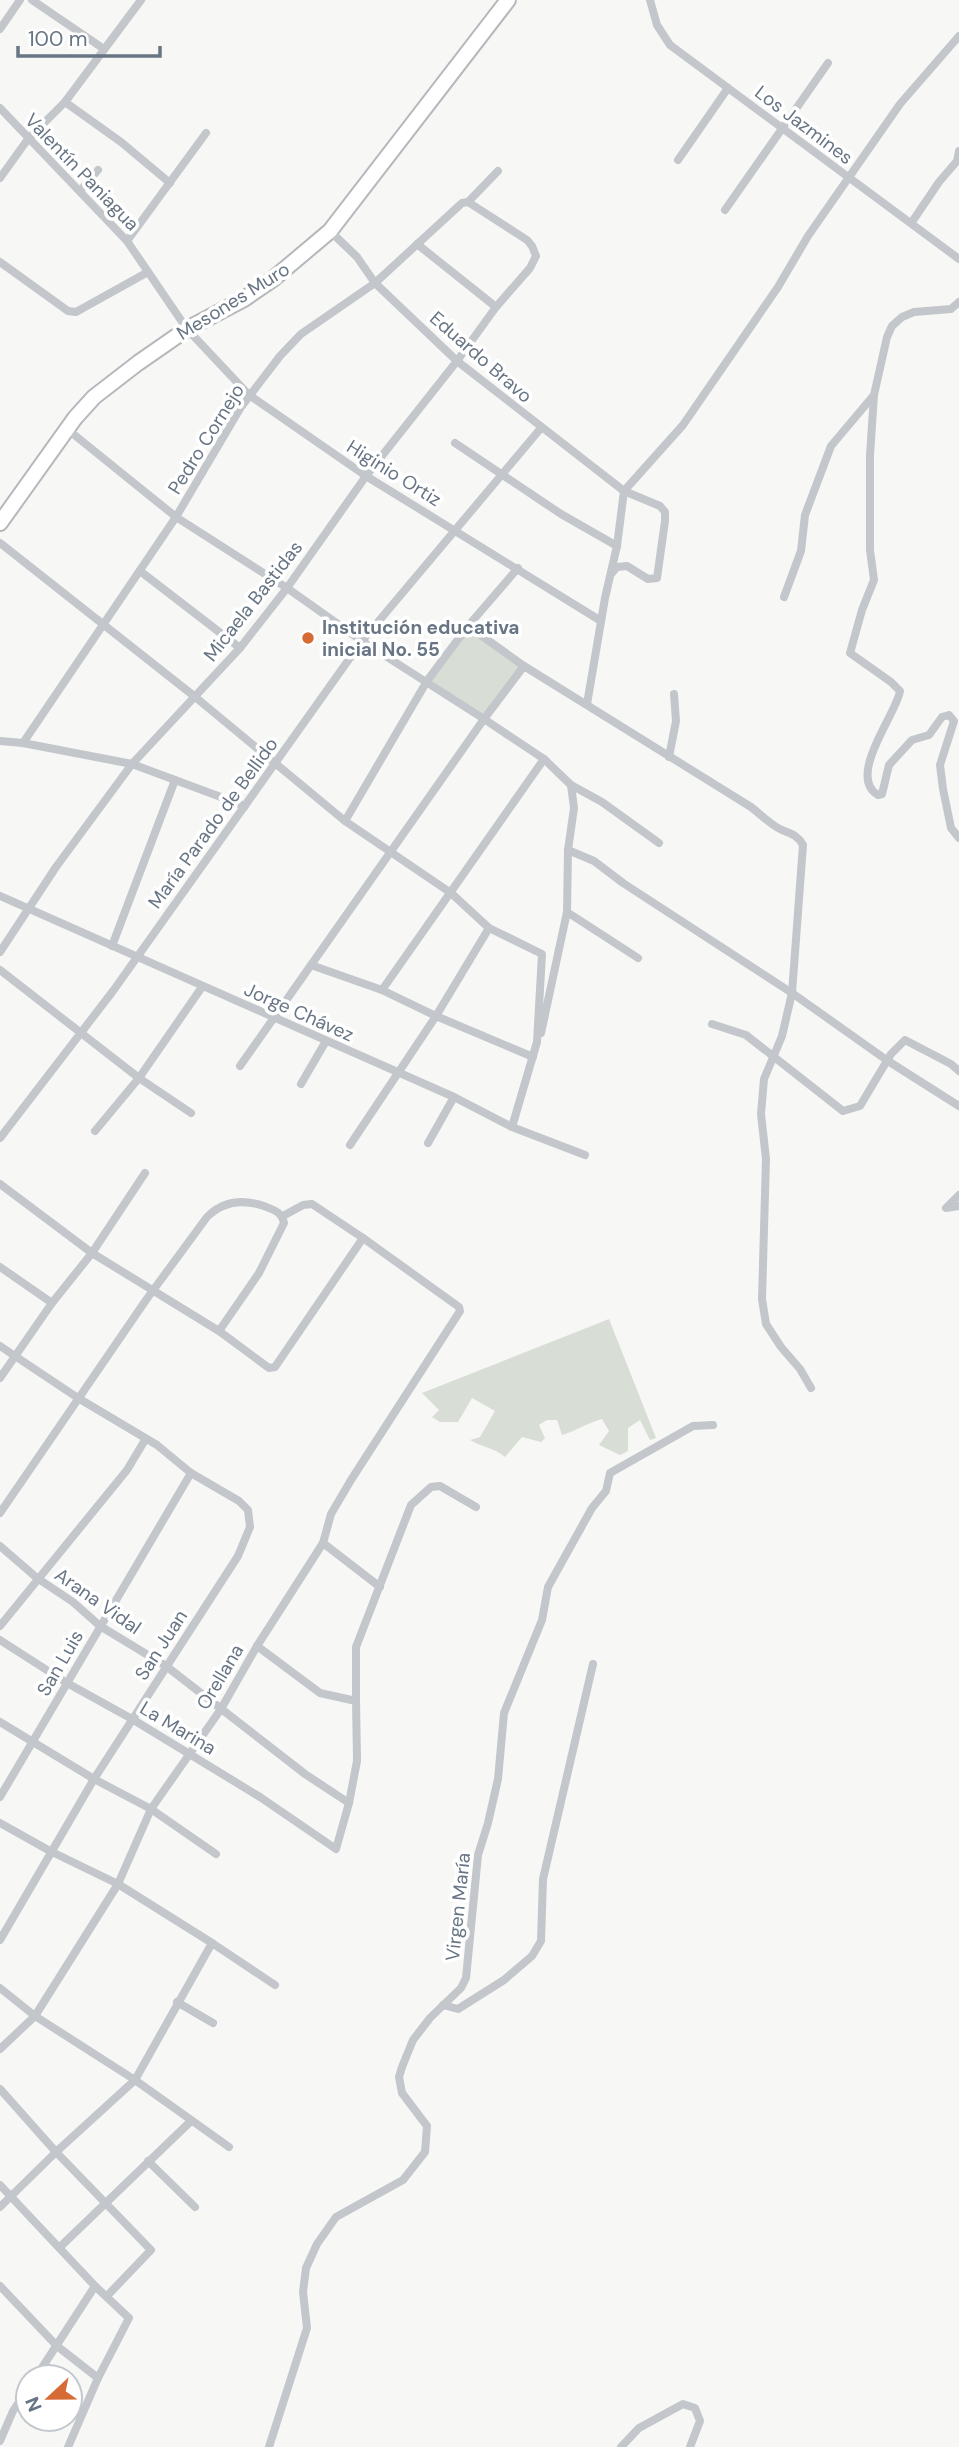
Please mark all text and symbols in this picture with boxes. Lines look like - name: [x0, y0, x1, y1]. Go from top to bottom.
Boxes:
- scale bar: [18, 14, 159, 58]
- text: 100 m: [28, 25, 88, 53]
- street label: Los Jazmines: [750, 80, 858, 170]
- street label: Valentín Paniagua: [19, 108, 145, 236]
- street label: Mesones Muro: [172, 256, 294, 346]
- street label: Eduardo Bravo: [424, 306, 538, 408]
- street label: Pedro Cornejo: [162, 379, 250, 499]
- street label: Higinio Ortiz: [342, 434, 446, 512]
- street label: Micaela Bastidas: [198, 535, 308, 667]
- place label: Institución educativa inicial No. 55: [322, 615, 519, 662]
- marker: Institución educativa inicial No. 55: [300, 630, 316, 646]
- street label: María Parado de Bellido: [142, 732, 284, 914]
- street label: Jorge Chávez: [240, 977, 358, 1047]
- street label: Arana Vidal: [50, 1562, 146, 1640]
- street label: San Juan: [129, 1605, 193, 1685]
- street label: San Luis: [31, 1625, 89, 1701]
- street label: Orellana: [191, 1640, 249, 1714]
- street label: La Marina: [135, 1696, 221, 1760]
- street label: Virgen María: [440, 1852, 476, 1962]
- north arrow: [14, 2363, 84, 2433]
- text: N: [20, 2393, 48, 2415]

